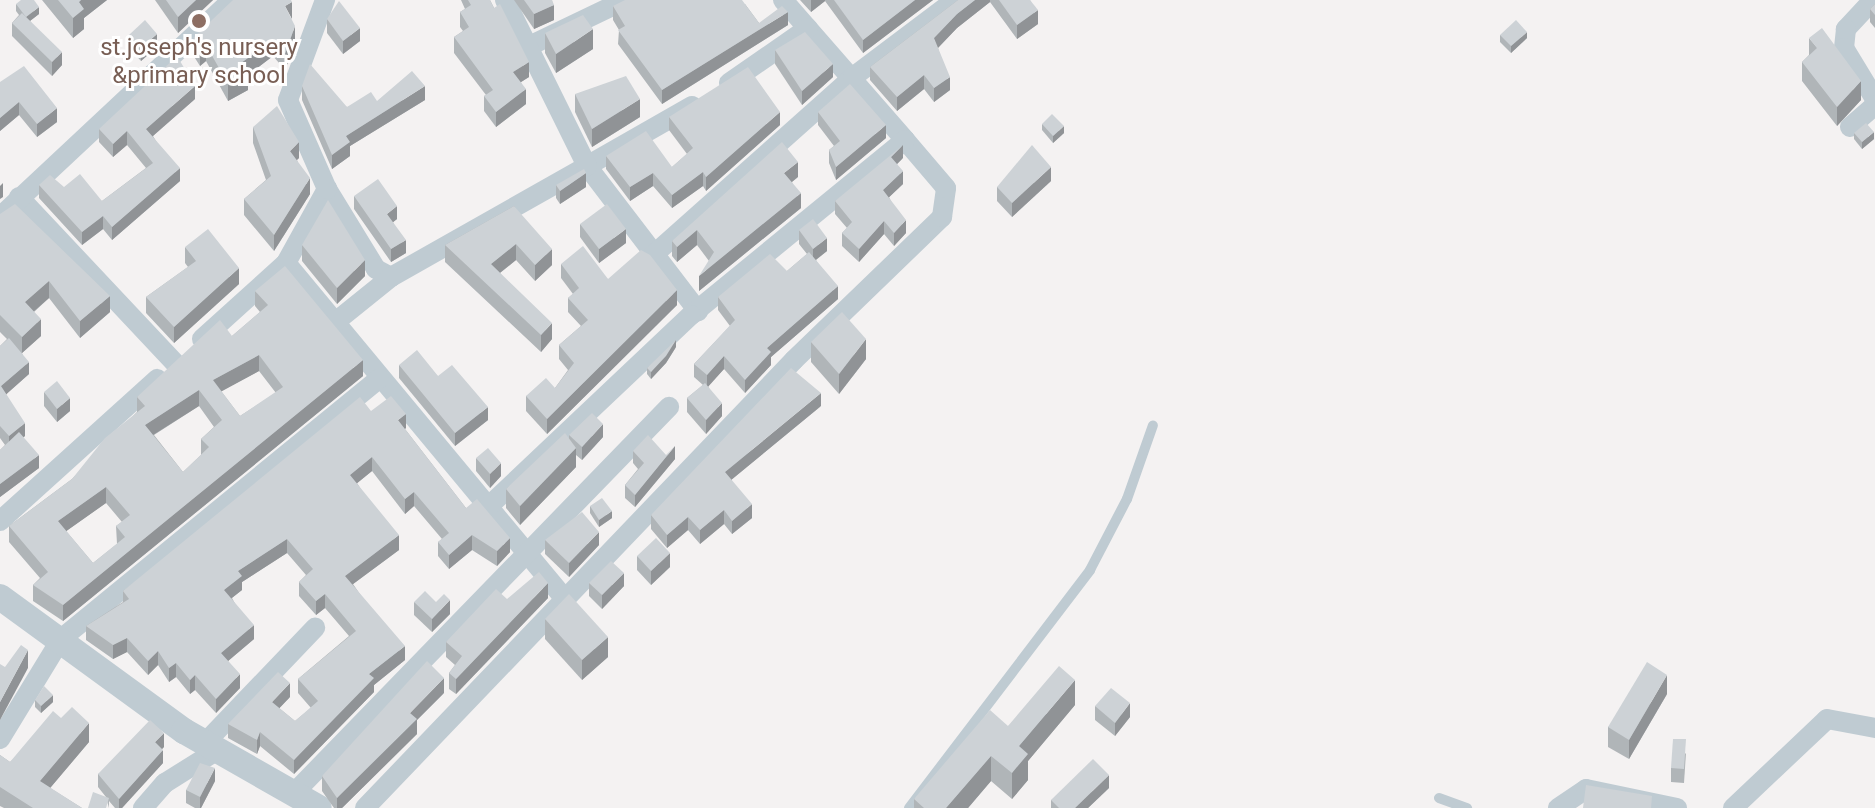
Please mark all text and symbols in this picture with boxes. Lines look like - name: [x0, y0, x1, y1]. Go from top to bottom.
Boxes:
- marker: st.joseph's nursery &primary school: [190, 12, 208, 30]
- place label: st.joseph's nursery &primary school: [100, 34, 298, 90]

